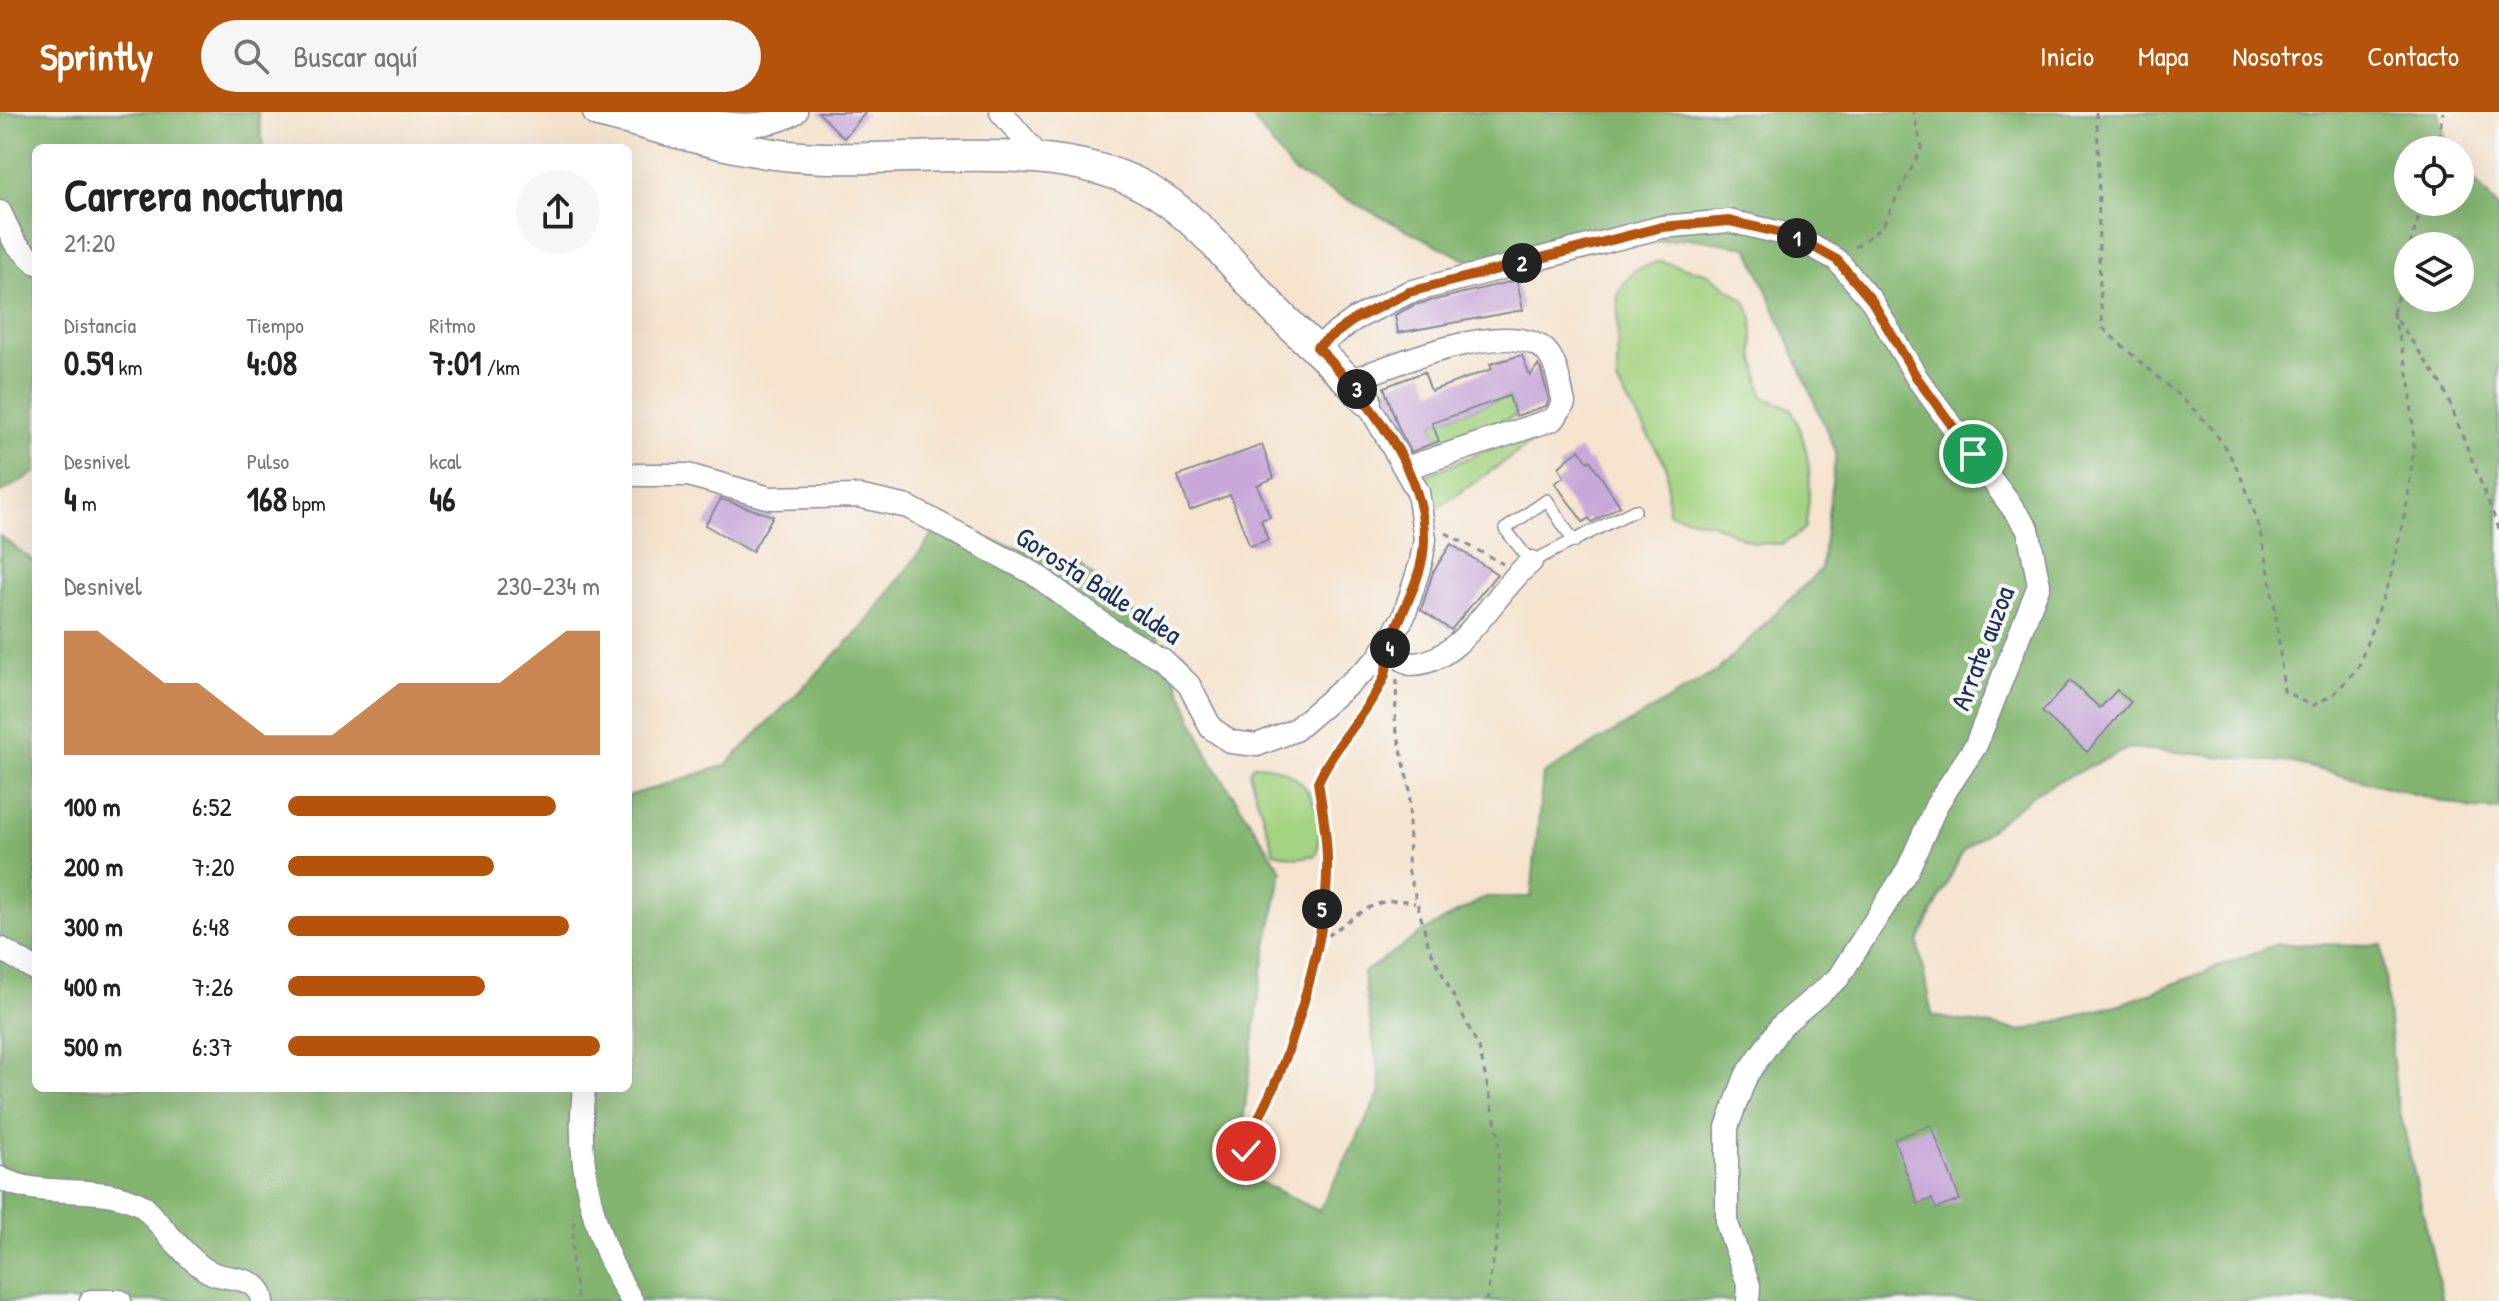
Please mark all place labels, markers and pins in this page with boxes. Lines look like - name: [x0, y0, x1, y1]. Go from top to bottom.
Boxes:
- pin: 1: [1777, 218, 1817, 258]
- pin: 2: [1502, 243, 1542, 283]
- pin: 3: [1337, 369, 1377, 409]
- pin: [1939, 420, 2007, 488]
- pin: 4: [1370, 628, 1410, 668]
- pin: 5: [1302, 889, 1342, 929]
- pin: [1212, 1117, 1280, 1185]

